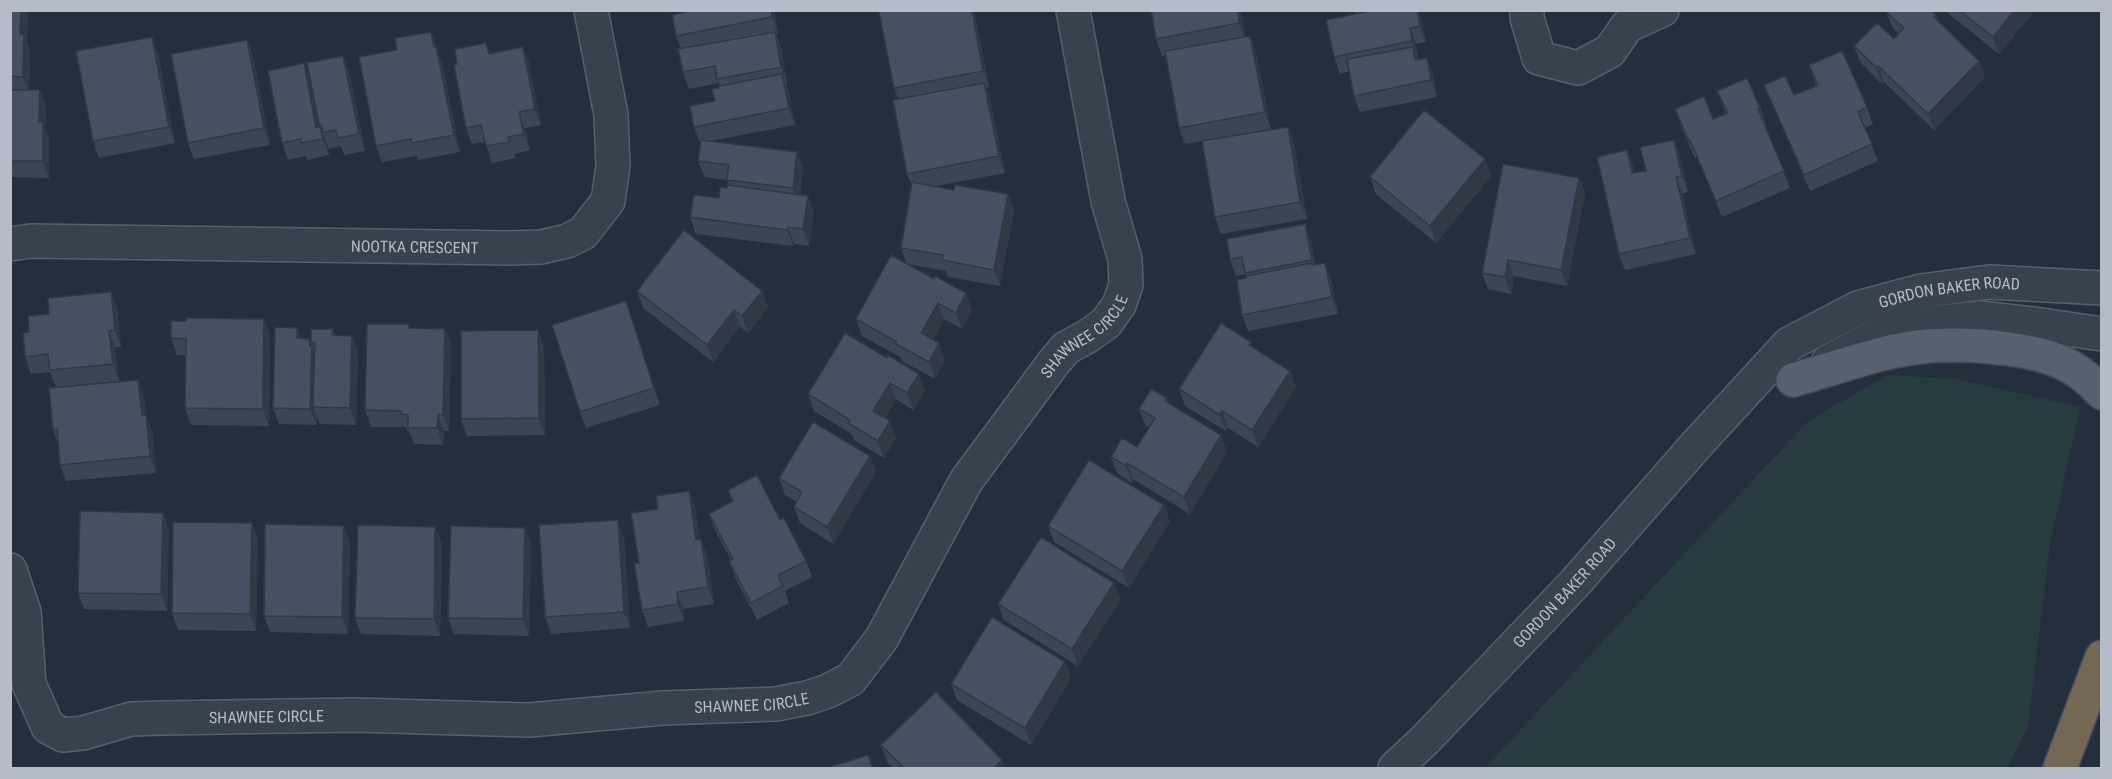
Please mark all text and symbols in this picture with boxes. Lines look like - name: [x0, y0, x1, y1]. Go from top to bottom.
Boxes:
- street label: NOOTKA CRESCENT: [351, 237, 479, 258]
- street label: GORDON BAKER ROAD: [1877, 273, 2020, 312]
- street label: SHAWNEE CIRCLE: [1037, 292, 1132, 382]
- street label: GORDON BAKER ROAD: [1509, 534, 1620, 652]
- street label: SHAWNEE CIRCLE: [694, 689, 811, 717]
- street label: SHAWNEE CIRCLE: [209, 706, 324, 727]

